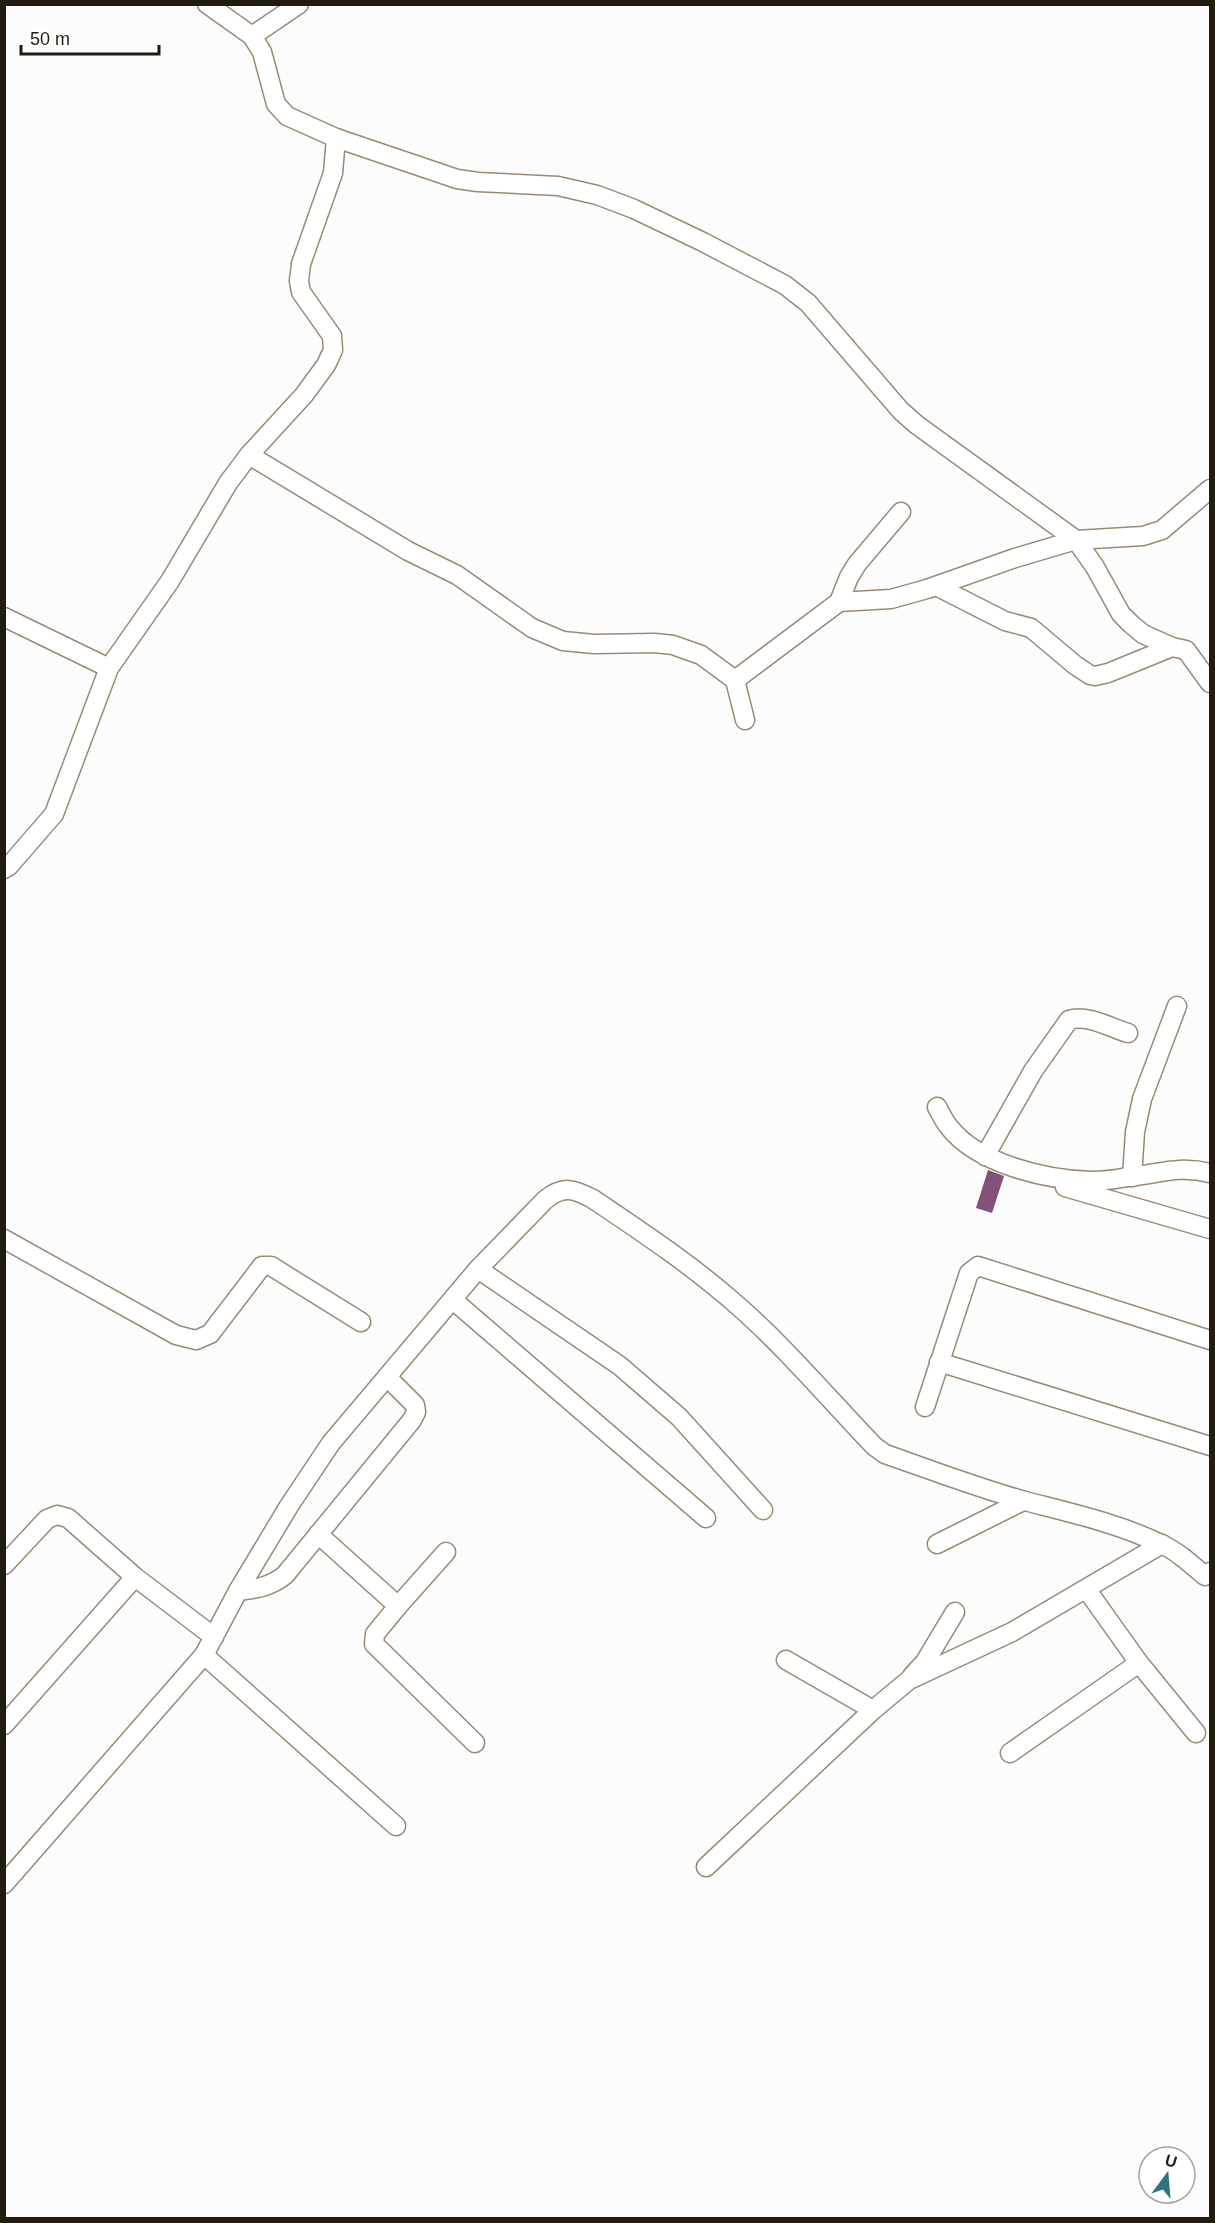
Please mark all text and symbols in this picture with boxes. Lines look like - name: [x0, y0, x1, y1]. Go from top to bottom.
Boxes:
- scale bar: [21, 18, 159, 56]
- text: 50 m: [30, 29, 70, 49]
- north arrow: [1137, 2145, 1197, 2205]
- text: U: [1163, 2151, 1179, 2171]

